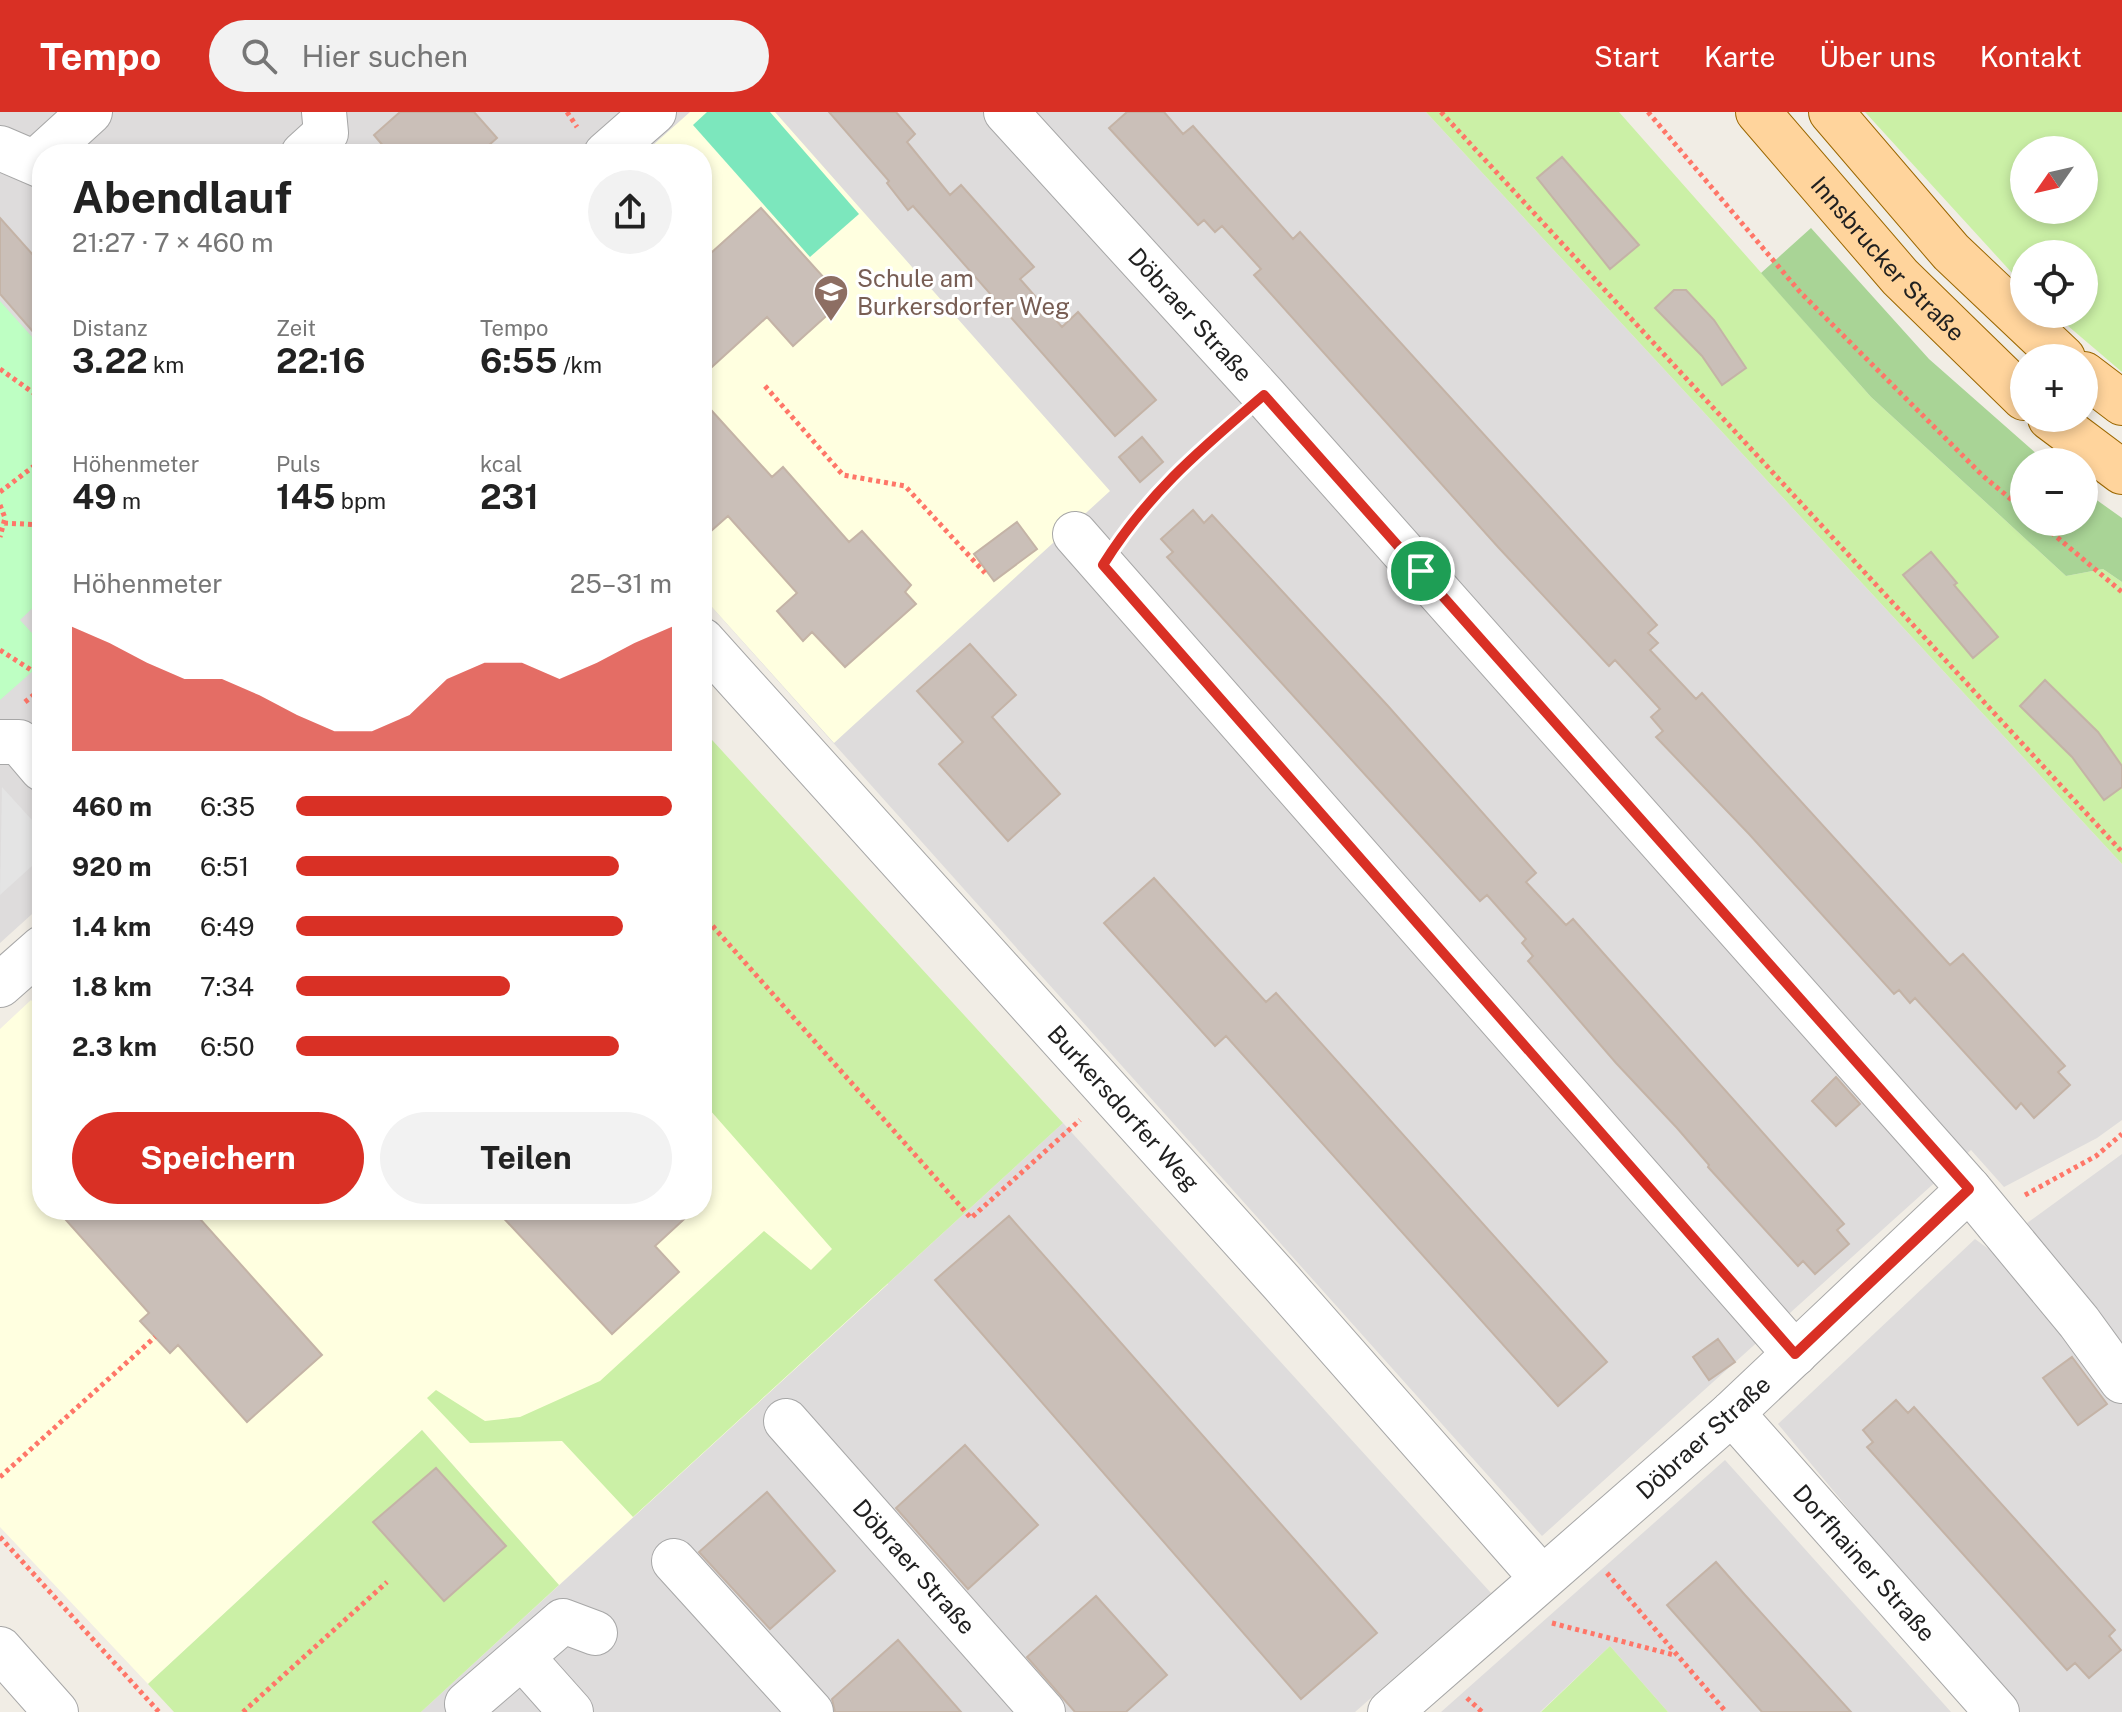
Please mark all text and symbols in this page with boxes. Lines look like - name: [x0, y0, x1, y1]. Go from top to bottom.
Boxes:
- search box: [209, 20, 769, 92]
- text: Tempo: [40, 34, 161, 79]
- icon: search: [237, 34, 281, 78]
- text: Hier suchen: [301, 38, 468, 74]
- text: Start: [1594, 40, 1660, 73]
- text: Karte: [1704, 40, 1775, 73]
- text: Über uns: [1819, 40, 1936, 73]
- text: Kontakt: [1980, 40, 2082, 73]
- north arrow: [2010, 136, 2098, 224]
- map controls: [2010, 136, 2098, 536]
- button: share: [588, 170, 672, 254]
- street label: Innsbrucker Straße: [1806, 170, 1971, 347]
- text: Abendlauf: [72, 171, 292, 223]
- text: 21:27 · 7 × 460 m: [72, 227, 273, 258]
- button: locate: [2010, 240, 2098, 328]
- street label: Döbraer Straße: [1123, 242, 1258, 387]
- place label: Schule am Burkersdorfer Weg: [857, 264, 1070, 320]
- school or university icon: Schule am Burkersdorfer Weg: [812, 273, 850, 323]
- text: Distanz: [72, 315, 147, 341]
- text: Zeit: [276, 315, 316, 341]
- text: Tempo: [480, 315, 549, 341]
- text: 3.22: [72, 341, 148, 381]
- text: 22:16: [276, 341, 365, 381]
- text: 6:55: [480, 341, 558, 381]
- button: +: [2010, 344, 2098, 432]
- text: km: [148, 352, 184, 378]
- text: /km: [558, 352, 602, 378]
- button: −: [2010, 448, 2098, 536]
- text: Höhenmeter: [72, 451, 199, 477]
- text: Puls: [276, 451, 320, 477]
- text: kcal: [480, 451, 522, 477]
- text: 49: [72, 477, 117, 517]
- text: 145: [276, 477, 335, 517]
- text: 231: [480, 477, 539, 517]
- text: m: [117, 488, 141, 514]
- text: bpm: [335, 488, 386, 514]
- pin: [1387, 537, 1455, 605]
- icon: arrive: [1399, 549, 1443, 593]
- text: Höhenmeter: [72, 568, 222, 599]
- text: 25–31 m: [570, 568, 672, 599]
- text: 460 m: [72, 791, 152, 822]
- text: 6:35: [200, 791, 255, 822]
- text: 920 m: [72, 851, 152, 882]
- text: 6:51: [200, 851, 249, 882]
- text: 1.4 km: [72, 911, 151, 942]
- text: 6:49: [200, 911, 254, 942]
- text: 1.8 km: [72, 971, 152, 1002]
- text: 7:34: [200, 971, 254, 1002]
- street label: Burkersdorfer Weg: [1042, 1019, 1206, 1196]
- text: 2.3 km: [72, 1031, 157, 1062]
- text: 6:50: [200, 1031, 255, 1062]
- button: Speichern: [72, 1112, 364, 1204]
- button: Teilen: [380, 1112, 672, 1204]
- street label: Döbraer Straße: [1630, 1370, 1776, 1504]
- street label: Dorfhainer Straße: [1788, 1478, 1942, 1647]
- street label: Döbraer Straße: [847, 1493, 981, 1640]

